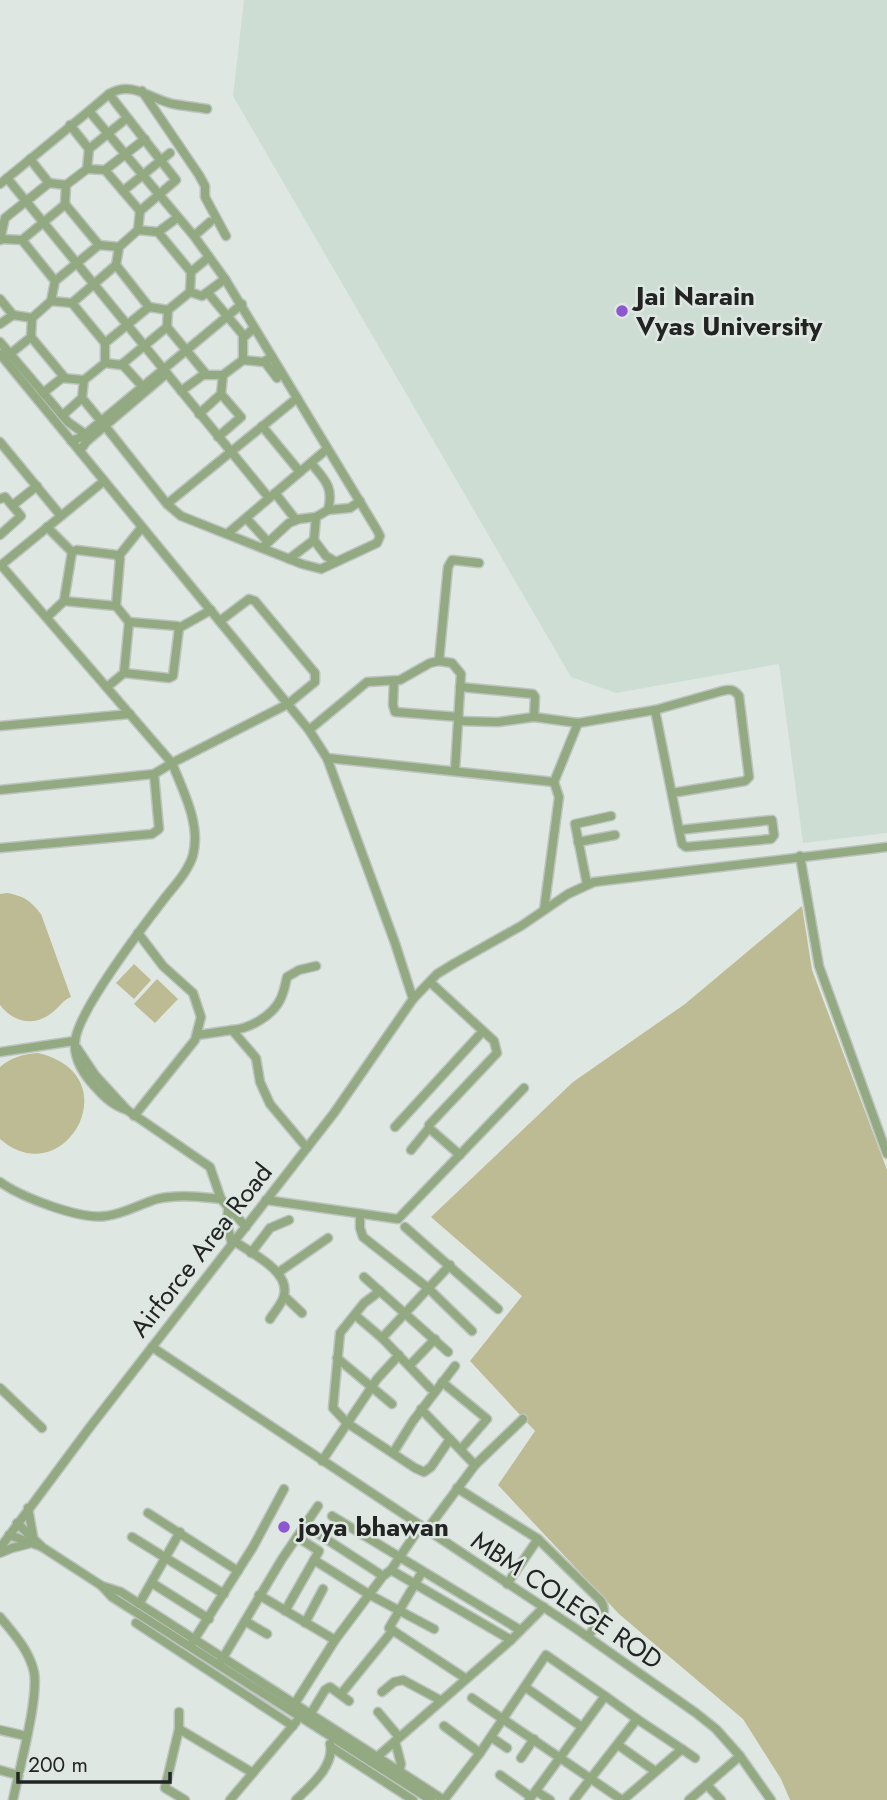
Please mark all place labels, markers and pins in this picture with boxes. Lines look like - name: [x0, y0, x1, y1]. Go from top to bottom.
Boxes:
- place label: Jai Narain Vyas University: [631, 277, 823, 345]
- marker: Jai Narain Vyas University: [614, 303, 630, 319]
- place label: joya bhawan: [295, 1508, 449, 1546]
- marker: joya bhawan: [276, 1519, 292, 1535]

